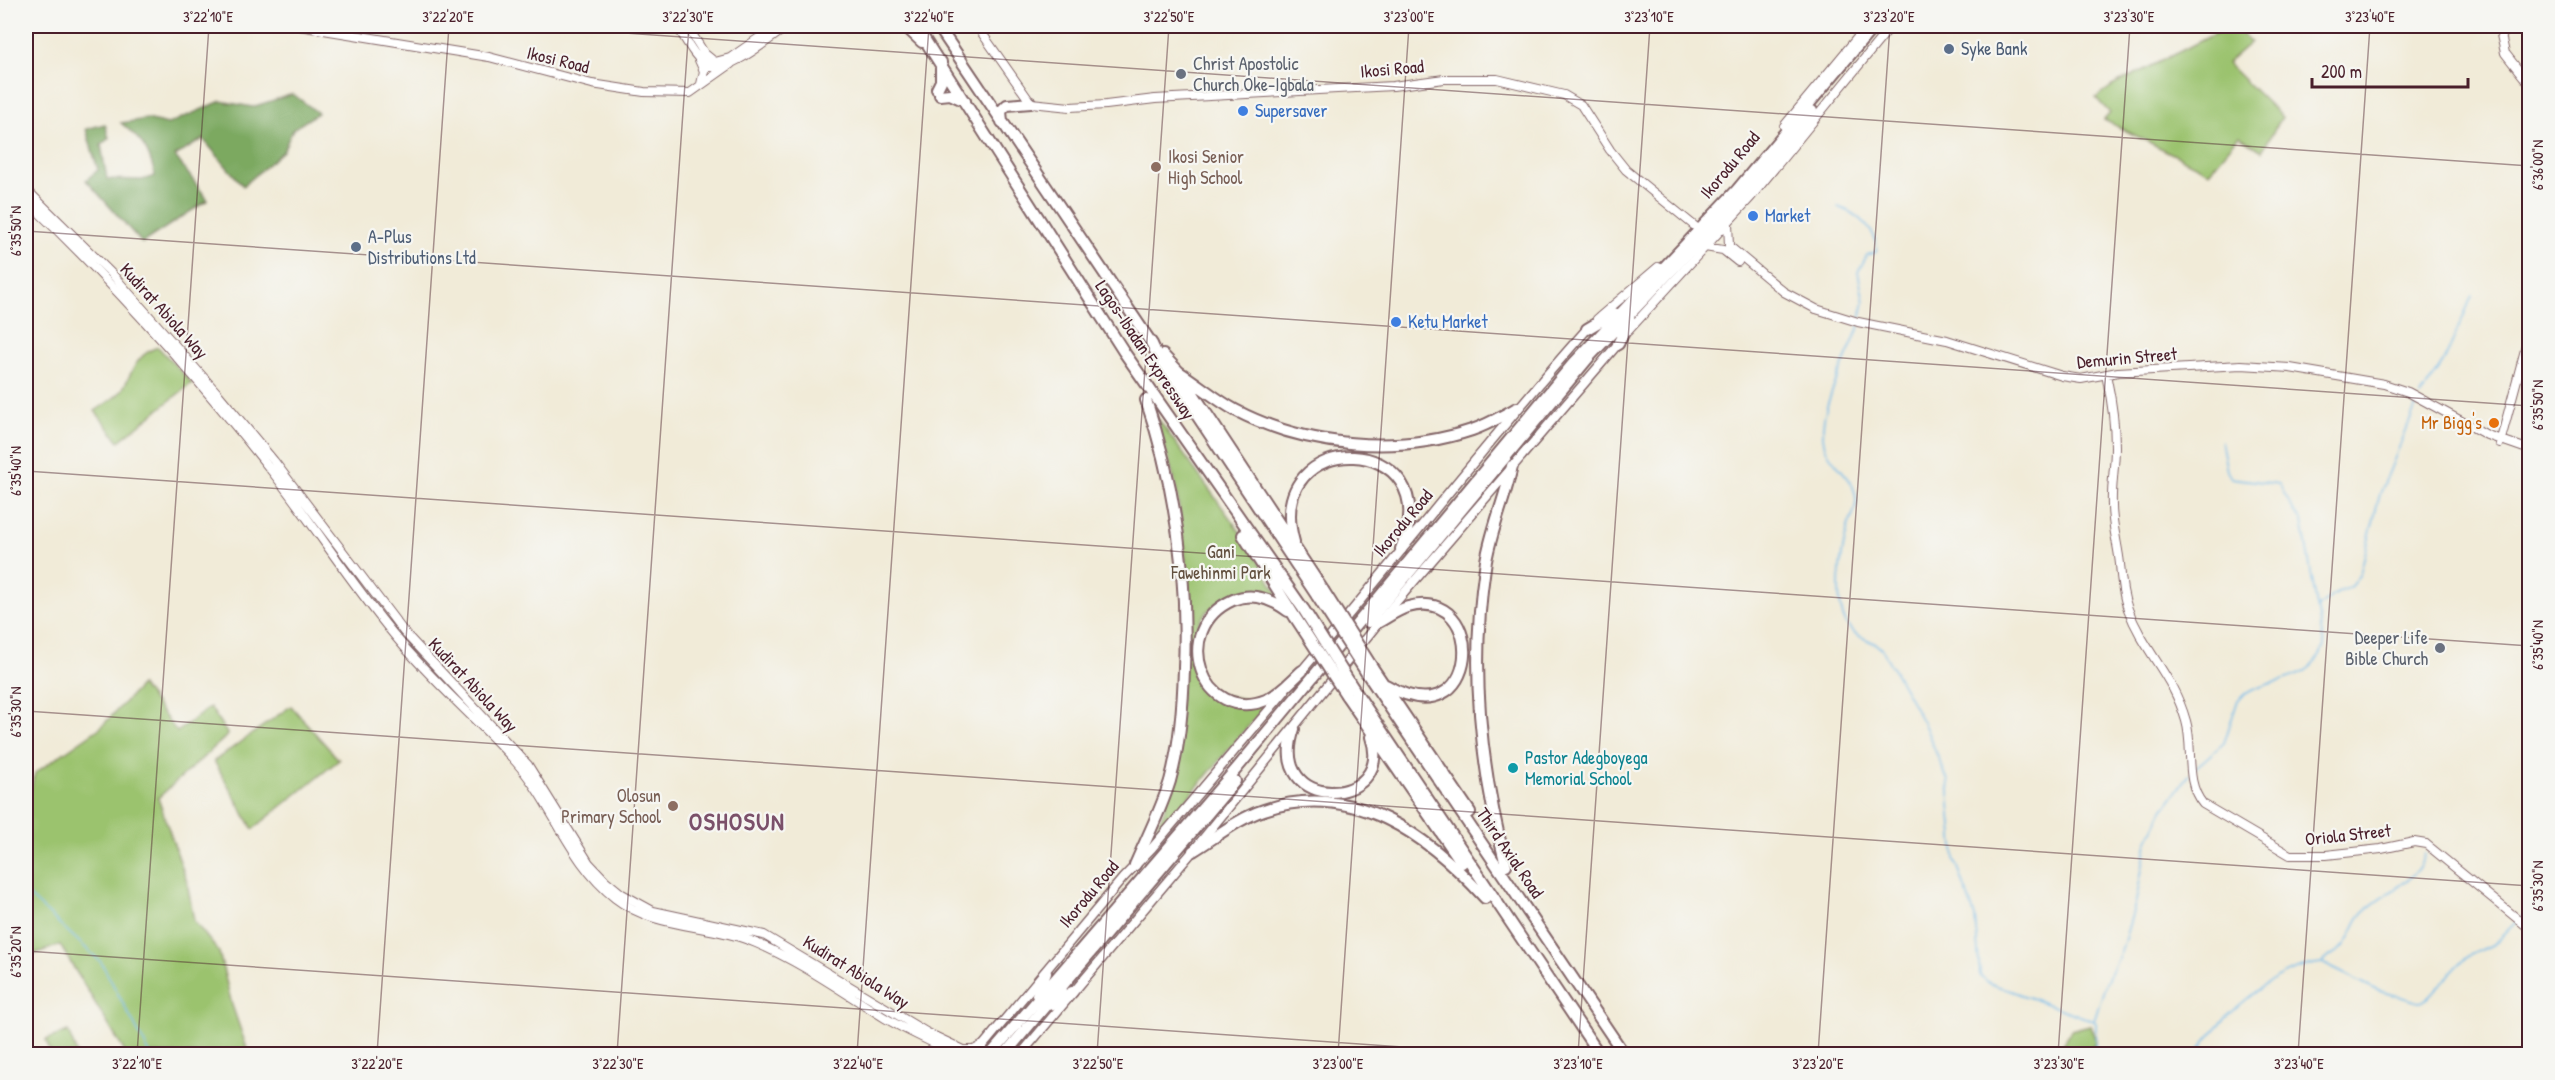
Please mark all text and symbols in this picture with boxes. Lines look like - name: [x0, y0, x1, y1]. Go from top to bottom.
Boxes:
- text: 3°22'10"E: [183, 6, 233, 27]
- text: 3°22'20"E: [422, 6, 474, 27]
- text: 3°22'30"E: [662, 6, 714, 27]
- text: 3°22'40"E: [904, 6, 954, 27]
- text: 3°22'50"E: [1144, 6, 1195, 27]
- text: 3°23'00"E: [1383, 6, 1435, 27]
- text: 3°23'10"E: [1624, 6, 1674, 27]
- text: 3°23'20"E: [1863, 6, 1915, 27]
- text: 3°23'30"E: [2103, 6, 2155, 27]
- text: 3°23'40"E: [2345, 6, 2395, 27]
- place label: Syke Bank: [1961, 36, 2028, 61]
- street label: Ikosi Road: [524, 40, 592, 79]
- marker: Syke Bank: [1942, 42, 1956, 56]
- place label: Christ Apostolic Church Oke-Igbala: [1193, 51, 1314, 97]
- scale bar: [2312, 51, 2468, 89]
- street label: Ikosi Road: [1359, 53, 1425, 84]
- text: 200 m: [2321, 59, 2362, 84]
- marker: Christ Apostolic Church Oke-Igbala: [1174, 67, 1188, 81]
- place label: Supersaver: [1255, 98, 1328, 123]
- marker: Supersaver: [1236, 104, 1250, 118]
- street label: Ikorodu Road: [1694, 126, 1765, 204]
- text: 6°36'00"N: [2527, 140, 2548, 190]
- place label: Ikosi Senior High School: [1168, 144, 1244, 190]
- marker: Ikosi Senior High School: [1149, 160, 1163, 174]
- place label: Market: [1765, 203, 1811, 228]
- text: 6°35'50"N: [5, 206, 26, 256]
- marker: Market: [1746, 209, 1760, 223]
- place label: A-Plus Distributions Ltd: [368, 224, 476, 270]
- marker: A-Plus Distributions Ltd: [349, 240, 363, 254]
- street label: Kudirat Abiola Way: [115, 257, 214, 364]
- street label: Lagos-Ibadan Expressway: [1089, 275, 1202, 425]
- place label: Ketu Market: [1408, 309, 1488, 334]
- marker: Ketu Market: [1389, 315, 1403, 329]
- street label: Demurin Street: [2076, 341, 2179, 374]
- text: 6°35'50"N: [2527, 380, 2548, 430]
- place label: Mr Bigg's: [2421, 410, 2482, 435]
- marker: Mr Bigg's: [2487, 416, 2501, 430]
- text: 6°35'40"N: [5, 446, 26, 496]
- street label: Ikorodu Road: [1367, 484, 1438, 562]
- park label: Gani Fawehinmi Park: [1170, 539, 1271, 585]
- text: 6°35'40"N: [2527, 620, 2548, 670]
- place label: Deeper Life Bible Church: [2345, 625, 2428, 671]
- street label: Kudirat Abiola Way: [423, 632, 524, 738]
- marker: Deeper Life Bible Church: [2433, 641, 2447, 655]
- text: 6°35'30"N: [5, 687, 26, 737]
- place label: Pastor Adegboyega Memorial School: [1525, 745, 1648, 791]
- marker: Pastor Adegboyega Memorial School: [1506, 761, 1520, 775]
- place label: Olosun Primary School: [561, 783, 661, 829]
- marker: Olosun Primary School: [666, 799, 680, 813]
- street label: Third Axial Road: [1471, 802, 1550, 903]
- district label: OSHOSUN: [689, 805, 785, 837]
- street label: Oriola Street: [2304, 817, 2393, 851]
- street label: Ikorodu Road: [1053, 855, 1124, 933]
- text: 6°35'30"N: [2527, 861, 2548, 911]
- text: 6°35'20"N: [5, 926, 26, 978]
- street label: Kudirat Abiola Way: [798, 929, 915, 1014]
- text: 3°22'10"E: [112, 1053, 162, 1074]
- text: 3°22'20"E: [351, 1053, 403, 1074]
- text: 3°22'30"E: [592, 1053, 644, 1074]
- text: 3°22'40"E: [833, 1053, 883, 1074]
- text: 3°22'50"E: [1073, 1053, 1124, 1074]
- text: 3°23'00"E: [1312, 1053, 1364, 1074]
- text: 3°23'10"E: [1553, 1053, 1603, 1074]
- text: 3°23'20"E: [1792, 1053, 1844, 1074]
- text: 3°23'30"E: [2033, 1053, 2085, 1074]
- text: 3°23'40"E: [2274, 1053, 2324, 1074]

